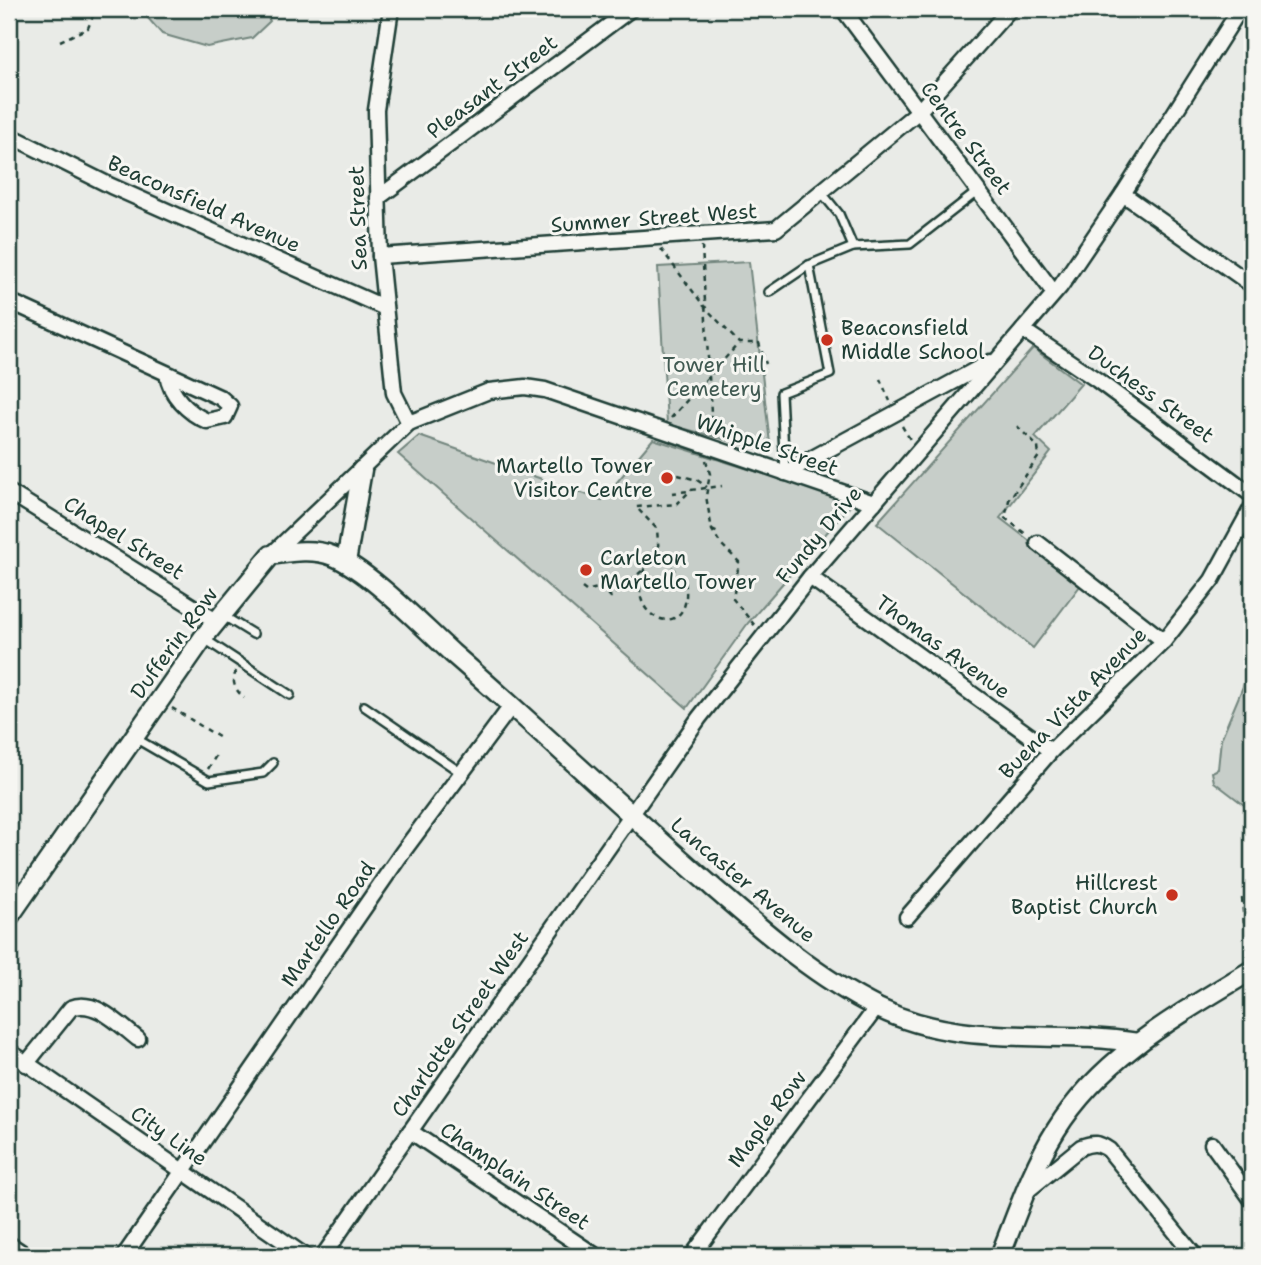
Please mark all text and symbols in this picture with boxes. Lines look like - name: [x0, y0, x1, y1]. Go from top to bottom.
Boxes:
- street label: Pleasant Street: [421, 29, 563, 145]
- street label: Centre Street: [914, 76, 1018, 200]
- street label: Beaconsfield Avenue: [103, 149, 305, 259]
- street label: Sea Street: [342, 165, 374, 271]
- street label: Summer Street West: [550, 197, 758, 239]
- place label: Beaconsfield Middle School: [841, 314, 985, 366]
- marker: Beaconsfield Middle School: [819, 332, 835, 348]
- street label: Duchess Street: [1082, 339, 1220, 449]
- park label: Tower Hill Cemetery: [662, 351, 766, 403]
- street label: Whipple Street: [692, 408, 842, 482]
- place label: Martello Tower Visitor Centre: [496, 452, 653, 504]
- marker: Martello Tower Visitor Centre: [659, 470, 675, 486]
- street label: Fundy Drive: [770, 480, 868, 590]
- street label: Chapel Street: [58, 490, 190, 586]
- place label: Carleton Martello Tower: [600, 544, 757, 596]
- marker: Carleton Martello Tower: [578, 562, 594, 578]
- street label: Dufferin Row: [124, 581, 224, 705]
- street label: Thomas Avenue: [870, 589, 1016, 705]
- street label: Buena Vista Avenue: [993, 621, 1153, 785]
- street label: Lancaster Avenue: [664, 811, 822, 949]
- street label: Martello Road: [274, 856, 382, 992]
- place label: Hillcrest Baptist Church: [1011, 869, 1158, 921]
- marker: Hillcrest Baptist Church: [1164, 887, 1180, 903]
- street label: Charlotte Street West: [385, 925, 535, 1123]
- street label: Maple Row: [721, 1065, 813, 1173]
- street label: City Line: [125, 1099, 213, 1173]
- street label: Champlain Street: [435, 1115, 595, 1237]

